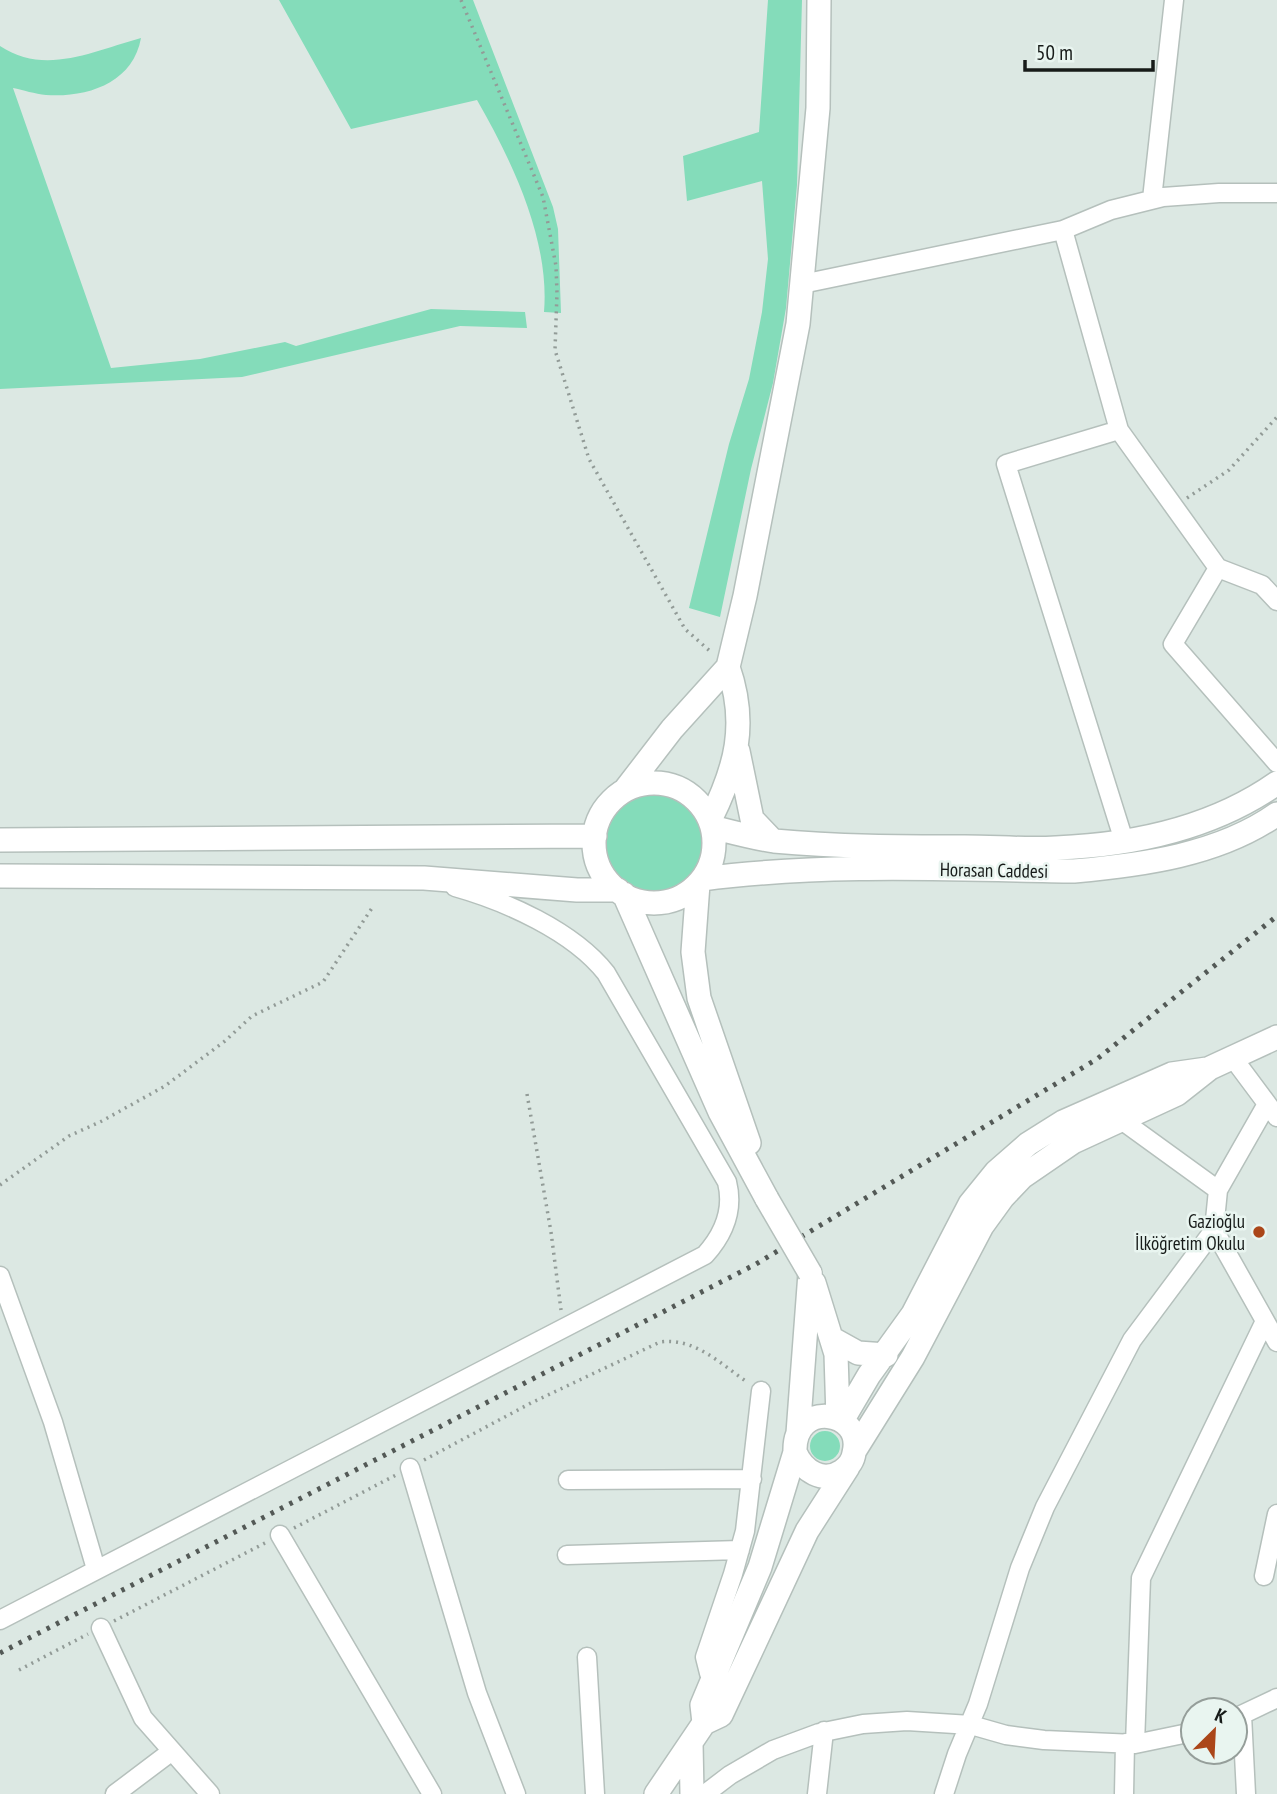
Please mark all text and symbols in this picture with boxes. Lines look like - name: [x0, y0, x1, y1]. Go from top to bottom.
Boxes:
- scale bar: [1025, 28, 1153, 72]
- text: 50 m: [1036, 39, 1073, 66]
- street label: Horasan Caddesi: [940, 857, 1048, 883]
- place label: Gazioğlu İlköğretim Okulu: [1135, 1209, 1245, 1255]
- marker: Gazioğlu İlköğretim Okulu: [1251, 1224, 1267, 1240]
- north arrow: [1179, 1696, 1249, 1766]
- text: K: [1212, 1702, 1230, 1728]

